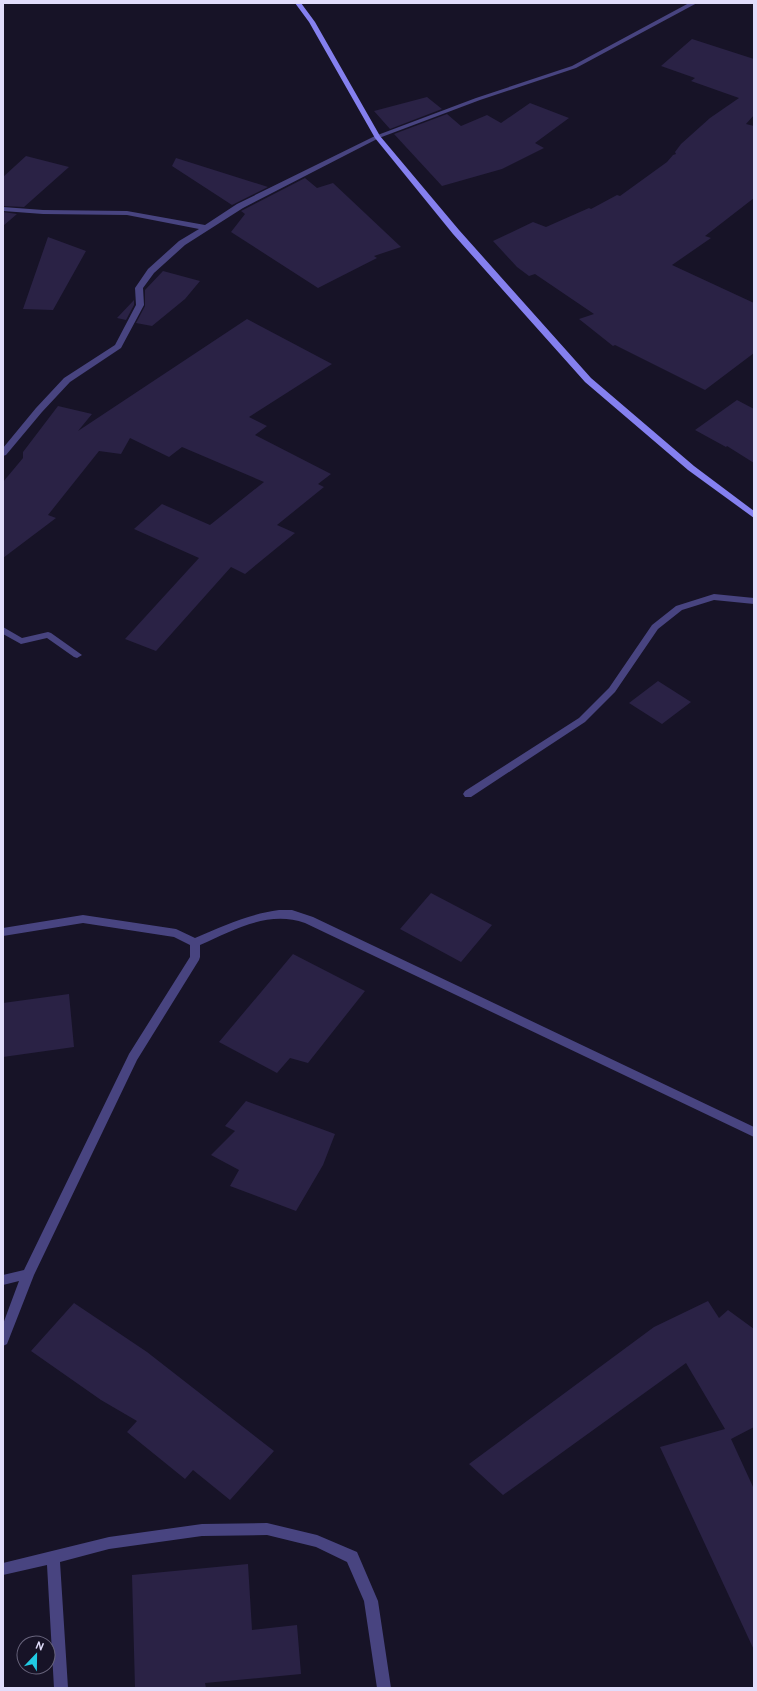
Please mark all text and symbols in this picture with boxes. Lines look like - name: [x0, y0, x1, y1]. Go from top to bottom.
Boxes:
- north arrow: [16, 1635, 56, 1675]
- text: N: [34, 1638, 46, 1654]

